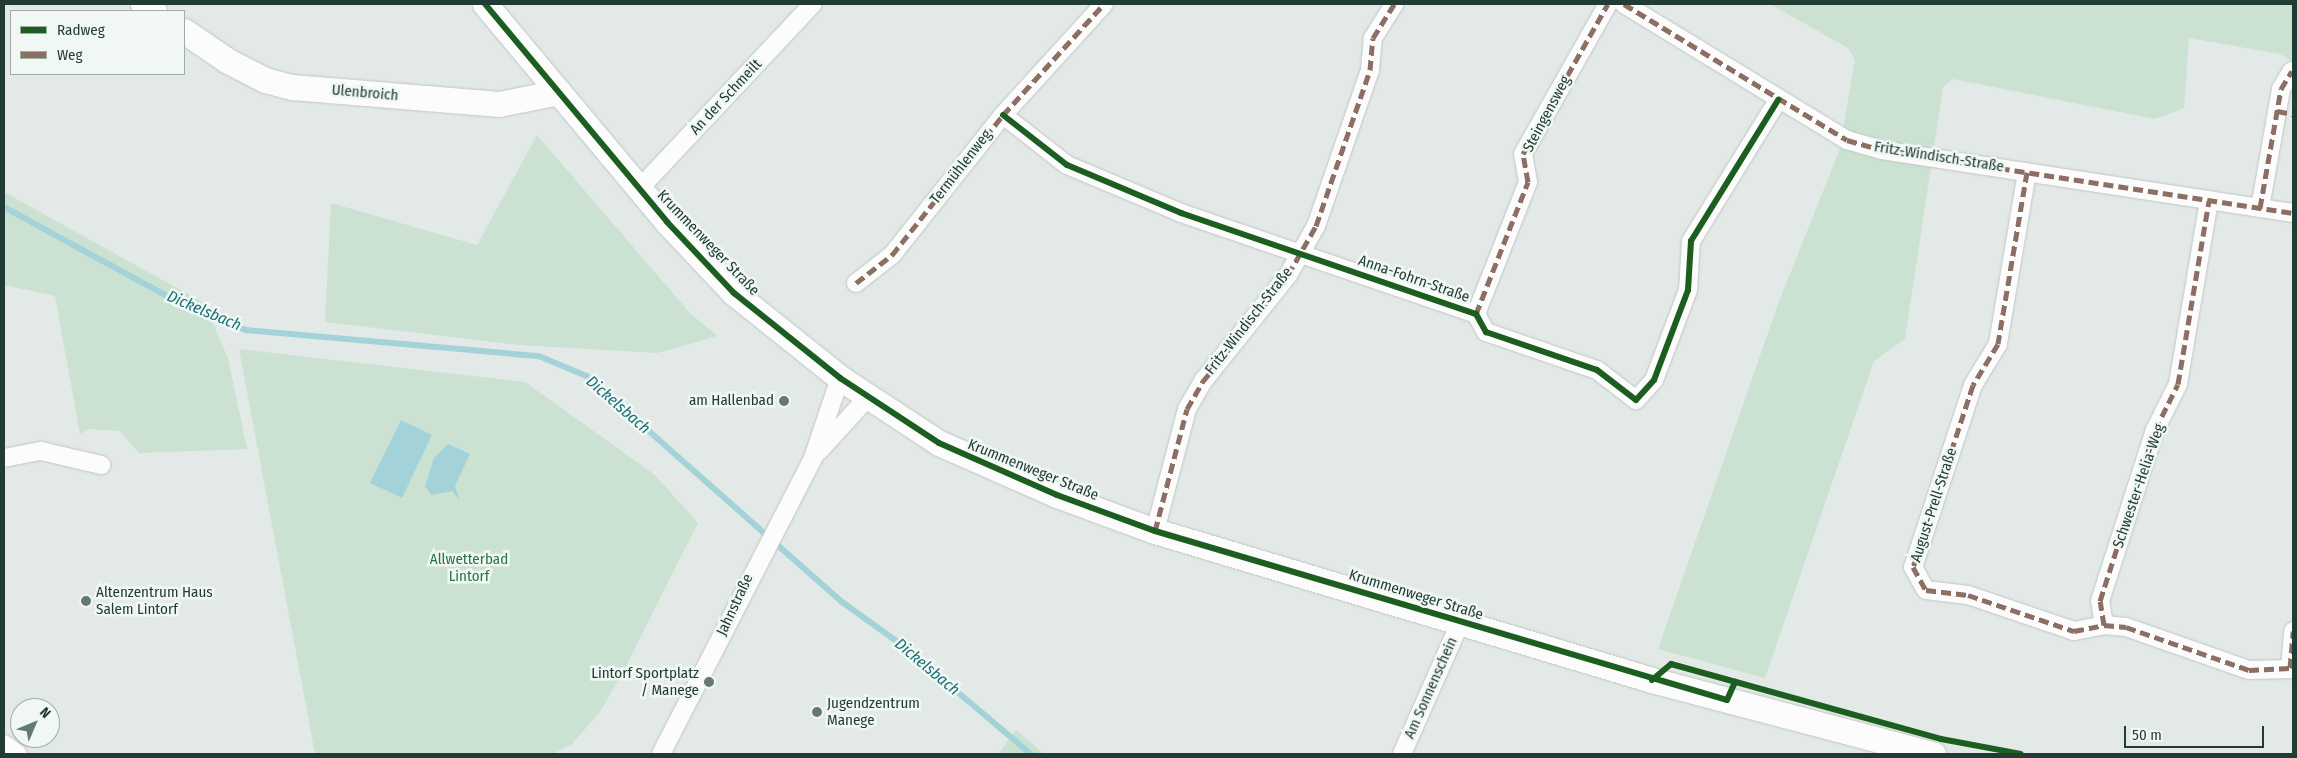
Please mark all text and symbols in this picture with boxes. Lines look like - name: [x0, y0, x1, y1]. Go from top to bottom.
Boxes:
- legend: [10, 10, 185, 75]
- text: Radweg: [57, 21, 105, 39]
- text: Weg: [57, 46, 83, 64]
- street label: An der Schmeilt: [686, 55, 766, 139]
- street label: Steingensweg: [1519, 73, 1575, 155]
- street label: Ulenbroich: [331, 81, 399, 105]
- street label: Termühlenweg: [926, 126, 996, 208]
- street label: Fritz-Windisch-Straße: [1873, 138, 2005, 176]
- street label: Krummenweger Straße: [653, 187, 763, 299]
- street label: Anna-Fohrn-Straße: [1356, 252, 1472, 306]
- street label: Fritz-Windisch-Straße: [1202, 264, 1296, 378]
- water label: Dickelsbach: [164, 287, 244, 335]
- water label: Dickelsbach: [582, 372, 654, 438]
- place label: am Hallenbad: [689, 392, 774, 410]
- marker: am Hallenbad: [778, 395, 790, 407]
- street label: Schwester-Helia-Weg: [2109, 421, 2169, 551]
- street label: Krummenweger Straße: [965, 436, 1101, 504]
- street label: August-Prell-Straße: [1907, 446, 1961, 564]
- park label: Allwetterbad Lintorf: [430, 550, 508, 585]
- street label: Krummenweger Straße: [1347, 566, 1485, 624]
- street label: Jahnstraße: [713, 571, 757, 639]
- place label: Altenzentrum Haus Salem Lintorf: [96, 583, 213, 618]
- marker: Altenzentrum Haus Salem Lintorf: [80, 595, 92, 607]
- water label: Dickelsbach: [891, 634, 963, 700]
- street label: Am Sonnenschein: [1401, 634, 1461, 742]
- place label: Lintorf Sportplatz / Manege: [591, 664, 699, 699]
- marker: Lintorf Sportplatz / Manege: [703, 676, 715, 688]
- place label: Jugendzentrum Manege: [827, 694, 920, 729]
- north arrow: [10, 698, 60, 748]
- text: N: [36, 704, 54, 722]
- marker: Jugendzentrum Manege: [811, 706, 823, 718]
- scale bar: [2127, 716, 2267, 748]
- text: 50 m: [2132, 726, 2162, 744]

